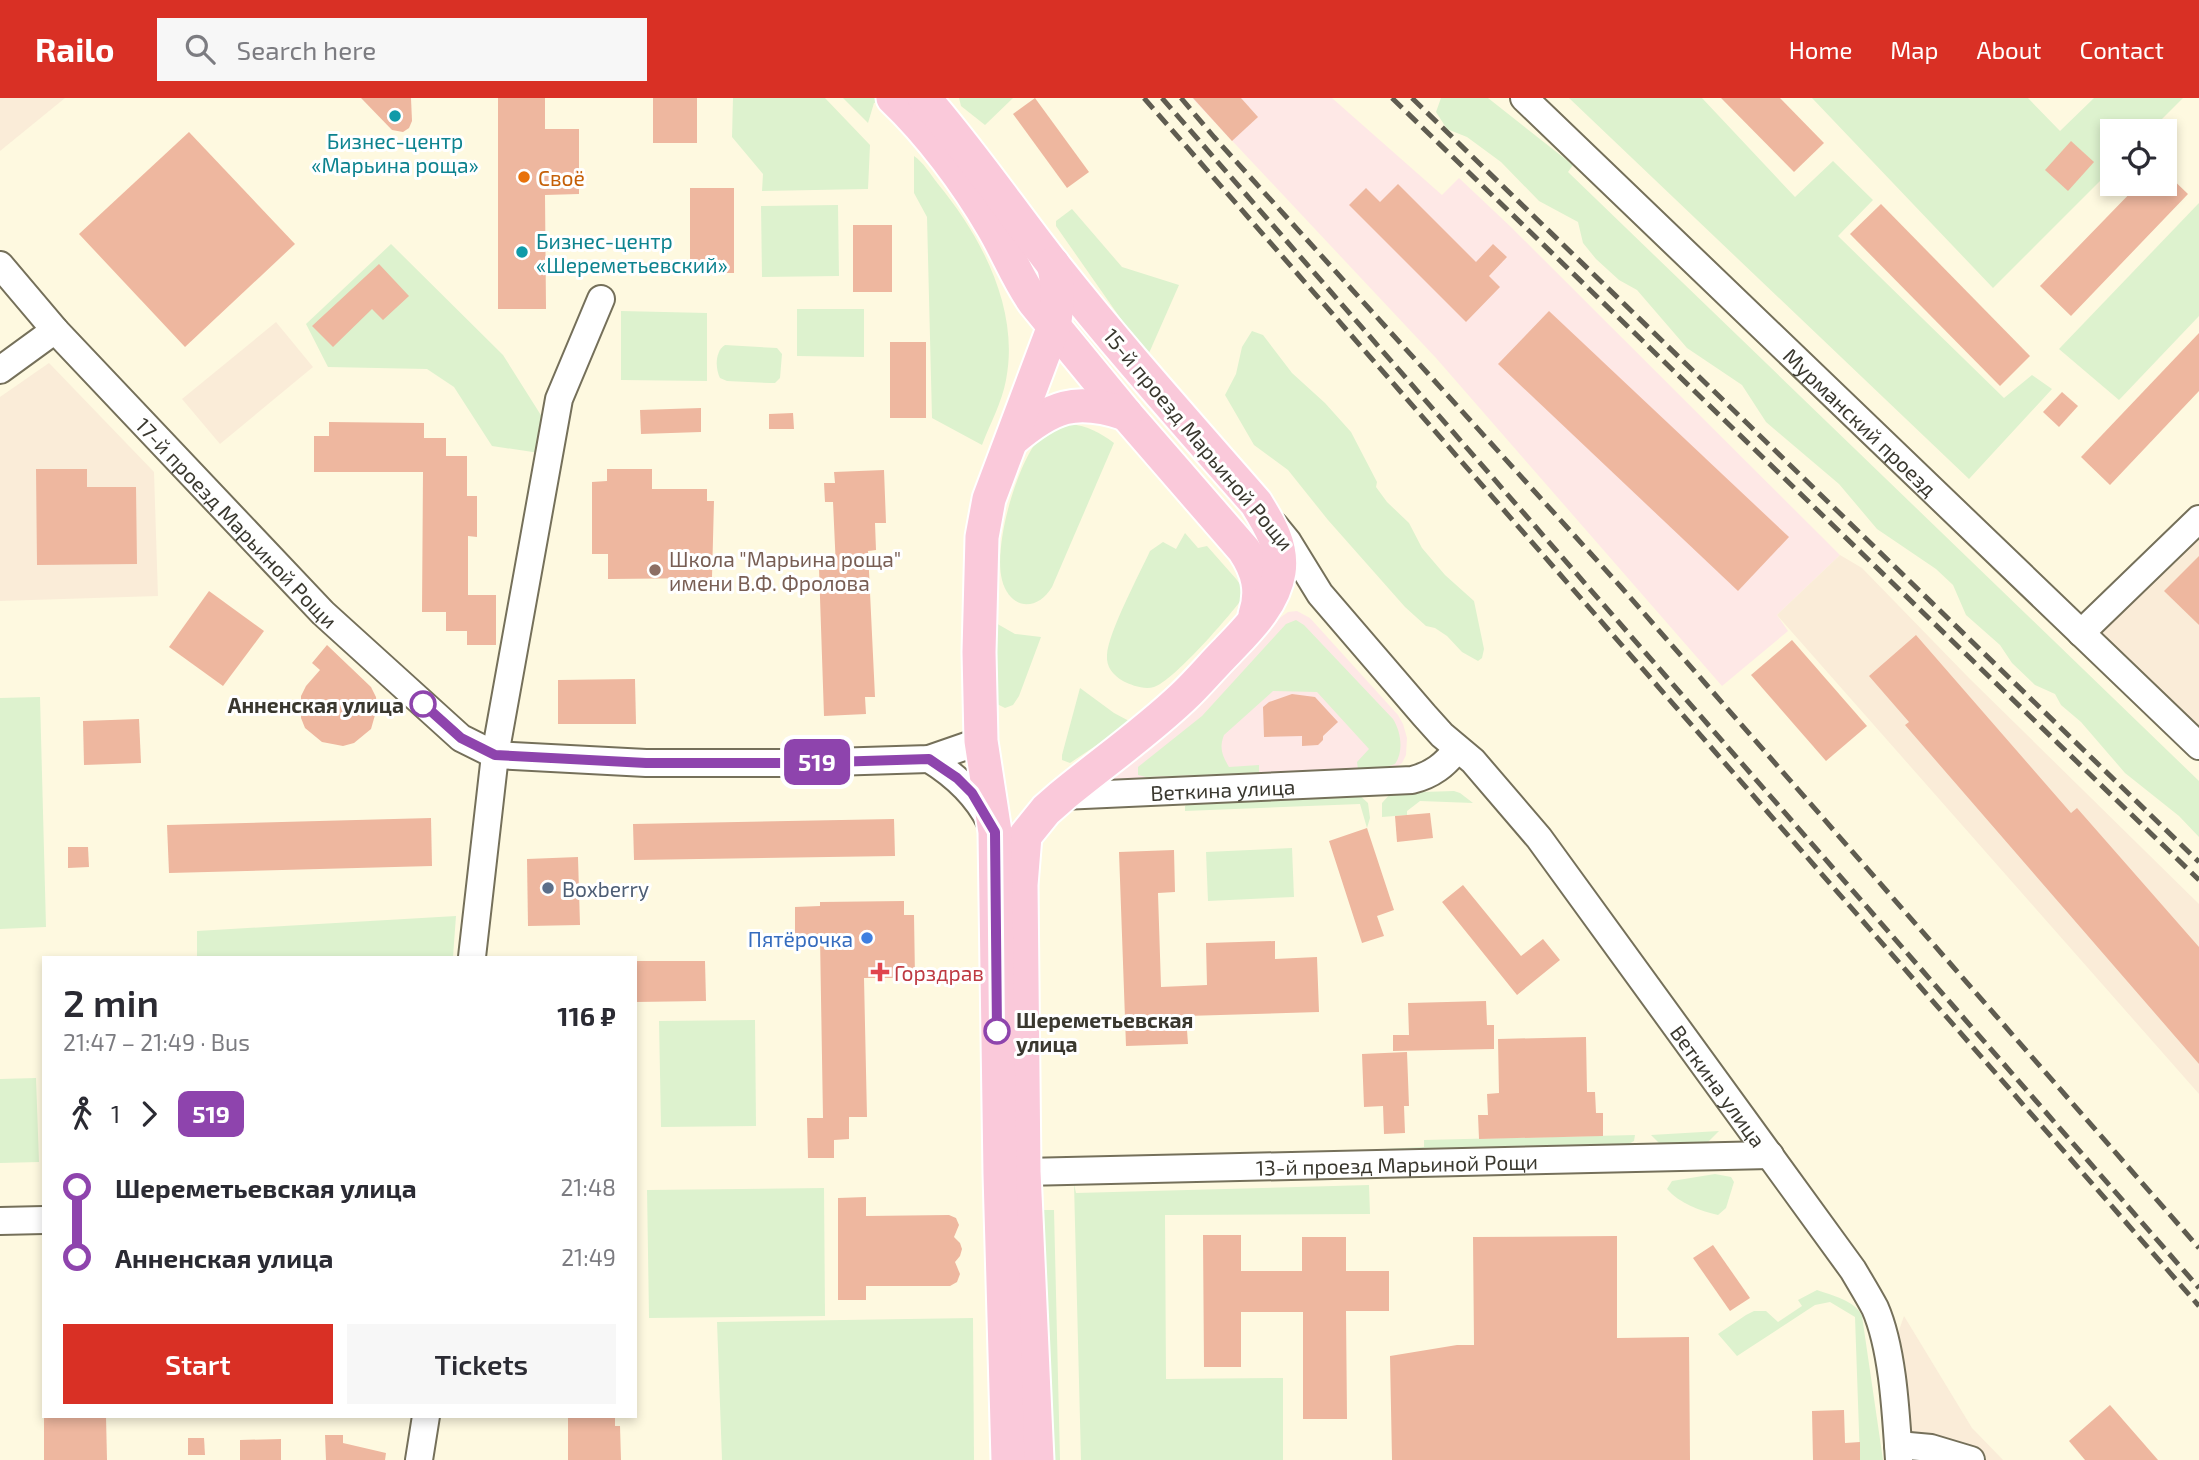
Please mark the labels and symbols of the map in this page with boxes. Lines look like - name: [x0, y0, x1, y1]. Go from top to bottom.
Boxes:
- marker: Бизнес-центр «Марьина роща»: [387, 108, 403, 124]
- place label: Бизнес-центр «Марьина роща»: [311, 128, 479, 177]
- place label: Своё: [538, 165, 585, 190]
- marker: Своё: [516, 169, 532, 185]
- place label: Бизнес-центр «Шереметьевский»: [536, 228, 728, 277]
- marker: Бизнес-центр «Шереметьевский»: [514, 244, 530, 260]
- street label: 15-й проезд Марьиной Рощи: [1099, 323, 1299, 555]
- street label: Мурманский проезд: [1779, 342, 1943, 501]
- street label: 17-й проезд Марьиной Рощи: [131, 412, 343, 633]
- place label: Школа "Марьина роща" имени В.Ф. Фролова: [669, 546, 901, 595]
- marker: Школа "Марьина роща" имени В.Ф. Фролова: [647, 562, 663, 578]
- marker: Анненская улица: [410, 691, 436, 717]
- place label: Анненская улица: [228, 692, 404, 717]
- line badge: 519: [777, 739, 857, 785]
- street label: Веткина улица: [1150, 773, 1296, 804]
- place label: Boxberry: [562, 876, 649, 901]
- marker: Boxberry: [540, 880, 556, 896]
- place label: Пятёрочка: [748, 926, 853, 951]
- marker: Пятёрочка: [859, 930, 875, 946]
- place label: Горздрав: [894, 960, 984, 985]
- marker: Горздрав: [872, 964, 888, 980]
- place label: Шереметьевская улица: [1016, 1007, 1193, 1056]
- marker: Шереметьевская улица: [984, 1018, 1010, 1044]
- street label: Веткина улица: [1666, 1020, 1772, 1152]
- street label: 13-й проезд Марьиной Рощи: [1256, 1148, 1538, 1179]

